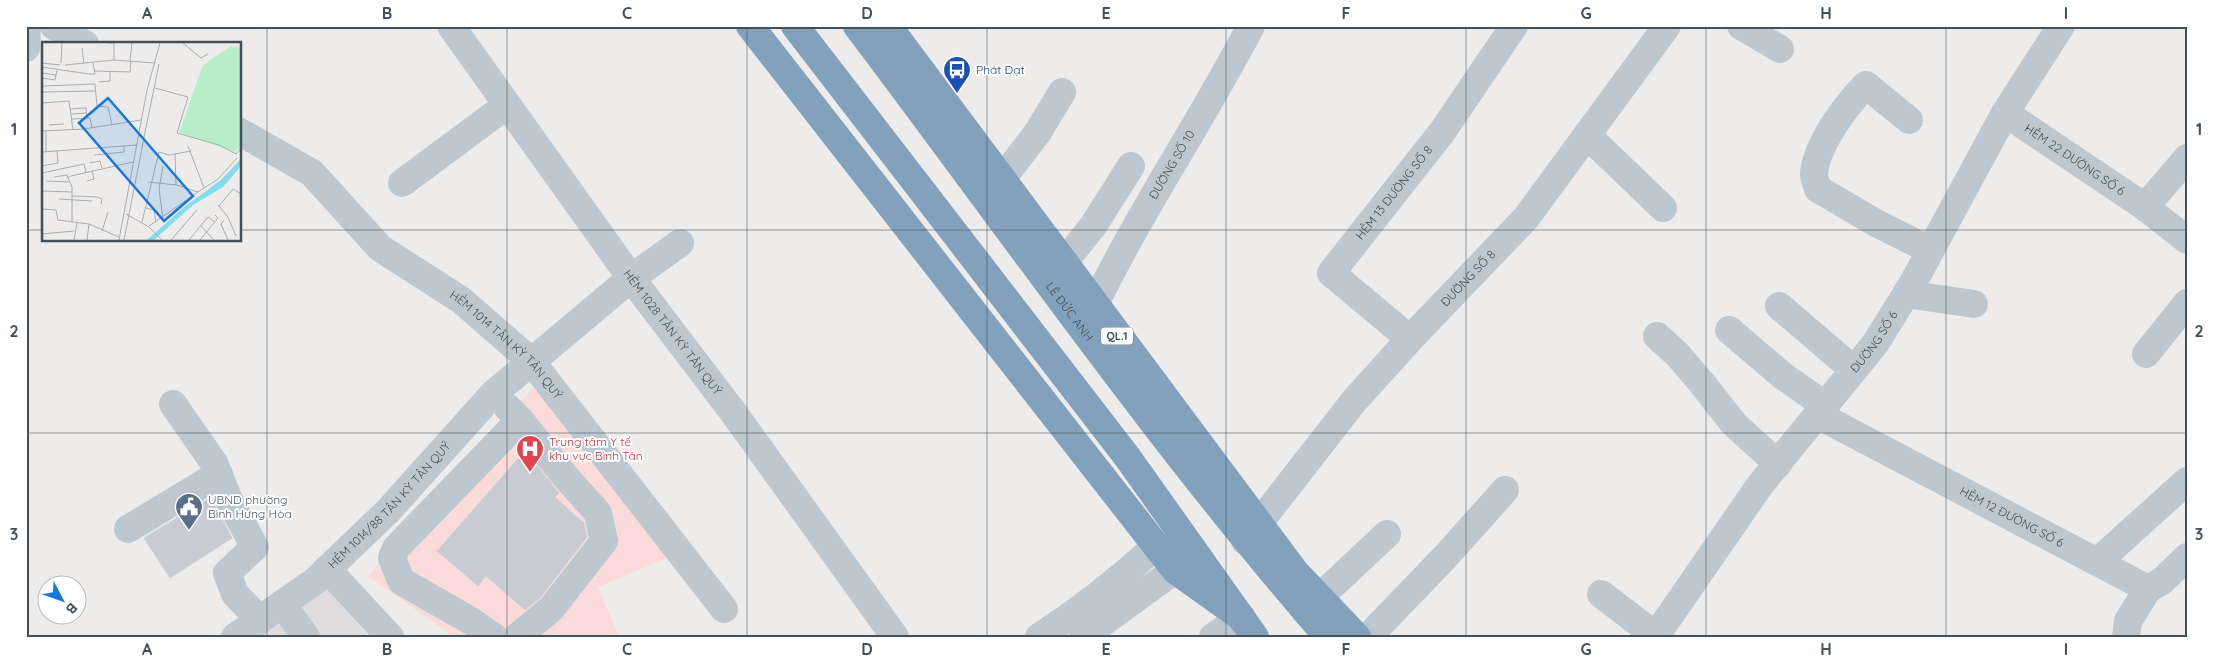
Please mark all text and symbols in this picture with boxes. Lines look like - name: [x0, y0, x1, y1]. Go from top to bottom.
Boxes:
- text: A: [142, 3, 153, 23]
- text: B: [382, 3, 392, 23]
- text: C: [622, 3, 632, 23]
- text: D: [861, 3, 873, 23]
- text: E: [1101, 3, 1111, 23]
- text: F: [1342, 3, 1351, 23]
- text: G: [1580, 3, 1592, 23]
- text: H: [1820, 3, 1832, 23]
- text: I: [2064, 3, 2068, 23]
- inset map: [42, 42, 241, 241]
- bus stop icon: Phát Đạt: [942, 55, 972, 94]
- place label: Phát Đạt: [976, 62, 1025, 77]
- text: 1: [11, 119, 17, 139]
- text: 1: [2196, 119, 2202, 139]
- street label: HẺM 22 ĐƯỜNG SỐ 6: [2022, 120, 2129, 199]
- street label: ĐƯỜNG SỐ 10: [1145, 127, 1198, 202]
- street label: HẺM 13 ĐƯỜNG SỐ 8: [1352, 143, 1435, 242]
- street label: ĐƯỜNG SỐ 8: [1437, 247, 1498, 309]
- street label: HẺM 1028 TÂN KỲ TÂN QUÝ: [620, 266, 725, 398]
- street label: LÊ ĐỨC ANH: [1043, 279, 1097, 344]
- street label: HẺM 1014 TÂN KỲ TÂN QUÝ: [447, 287, 566, 402]
- street label: ĐƯỜNG SỐ 6: [1847, 307, 1901, 375]
- text: 2: [9, 321, 19, 341]
- text: 2: [2194, 321, 2204, 341]
- road number: QL.1: [1101, 328, 1133, 344]
- hospital icon: Trung tâm Y tế khu vực Bình Tân: [515, 434, 545, 473]
- place label: Trung tâm Y tế khu vực Bình Tân: [549, 434, 643, 463]
- street label: HẺM 1014/88 TÂN KỲ TÂN QUÝ: [325, 438, 454, 571]
- street label: HẺM 12 ĐƯỜNG SỐ 6: [1957, 483, 2067, 550]
- public building icon: UBND phường Bình Hưng Hòa: [174, 492, 204, 531]
- place label: UBND phường Bình Hưng Hòa: [208, 492, 292, 521]
- text: 3: [10, 524, 18, 544]
- text: 3: [2195, 524, 2203, 544]
- north arrow: [38, 576, 88, 626]
- text: B: [62, 599, 82, 618]
- text: A: [142, 639, 153, 659]
- text: B: [382, 639, 392, 659]
- text: C: [622, 639, 632, 659]
- text: D: [861, 639, 873, 659]
- text: E: [1101, 639, 1111, 659]
- text: F: [1342, 639, 1351, 659]
- text: G: [1580, 639, 1592, 659]
- text: H: [1820, 639, 1832, 659]
- text: I: [2064, 639, 2068, 659]

